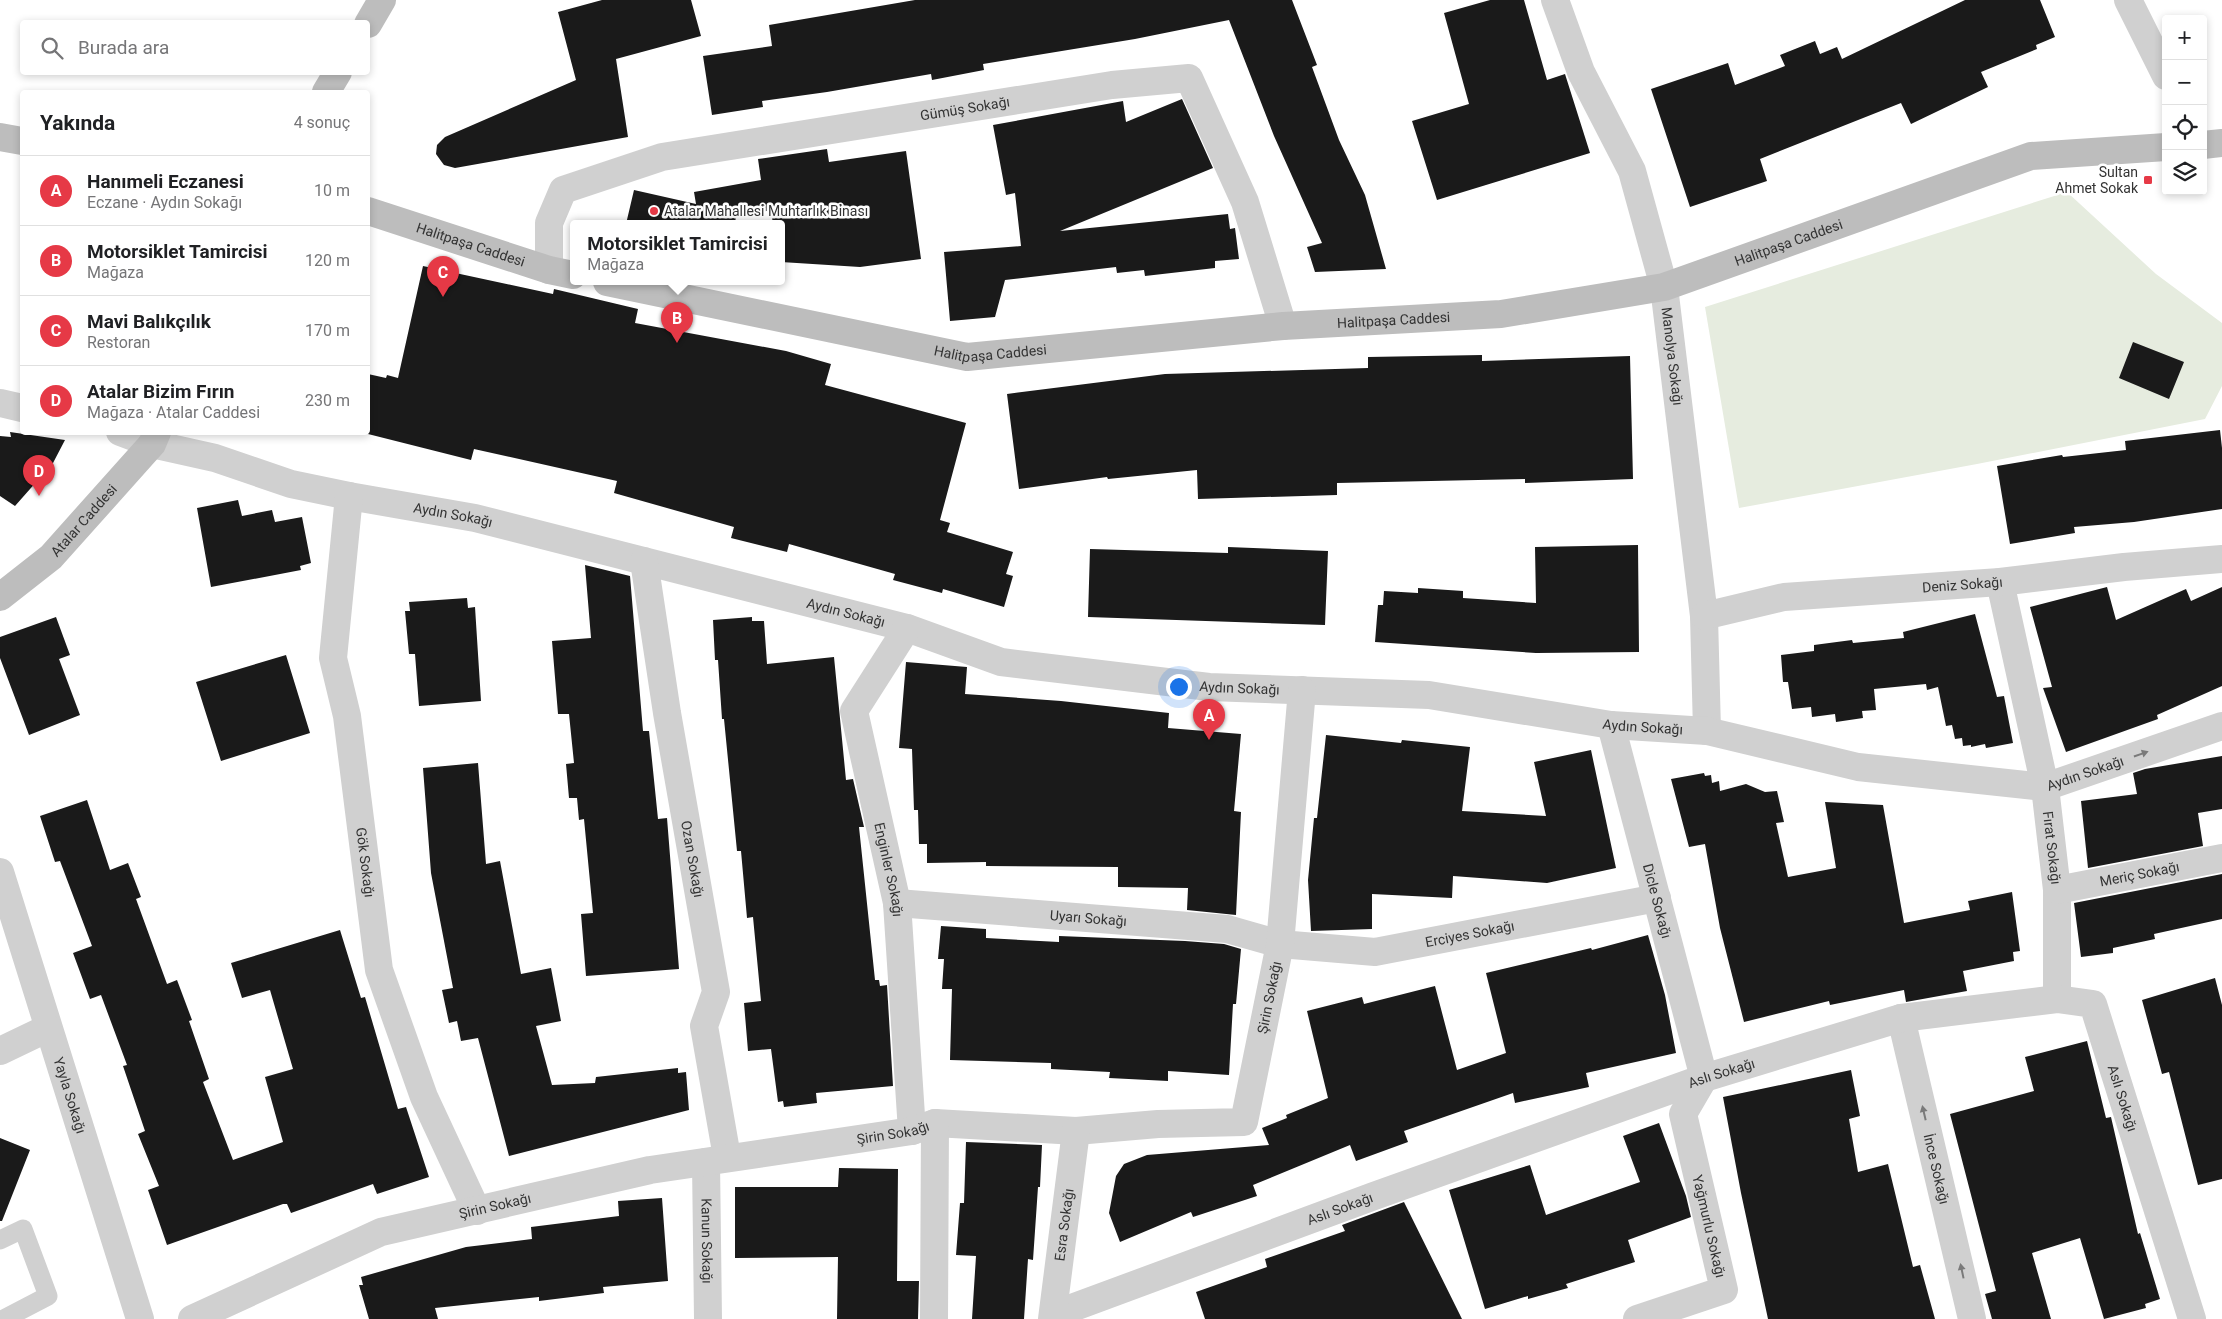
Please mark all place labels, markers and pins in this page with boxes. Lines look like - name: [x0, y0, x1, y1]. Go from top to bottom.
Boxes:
- place label: Sultan Ahmet Sokak: [2055, 164, 2139, 196]
- marker: Sultan Ahmet Sokak: [2142, 174, 2154, 186]
- place label: Atalar Mahallesi Muhtarlık Binası: [664, 203, 868, 219]
- marker: Atalar Mahallesi Muhtarlık Binası: [648, 205, 660, 217]
- pin: C: [427, 256, 459, 297]
- pin: B: [661, 302, 693, 343]
- pin: D: [23, 455, 55, 496]
- pin: A: [1193, 699, 1225, 740]

